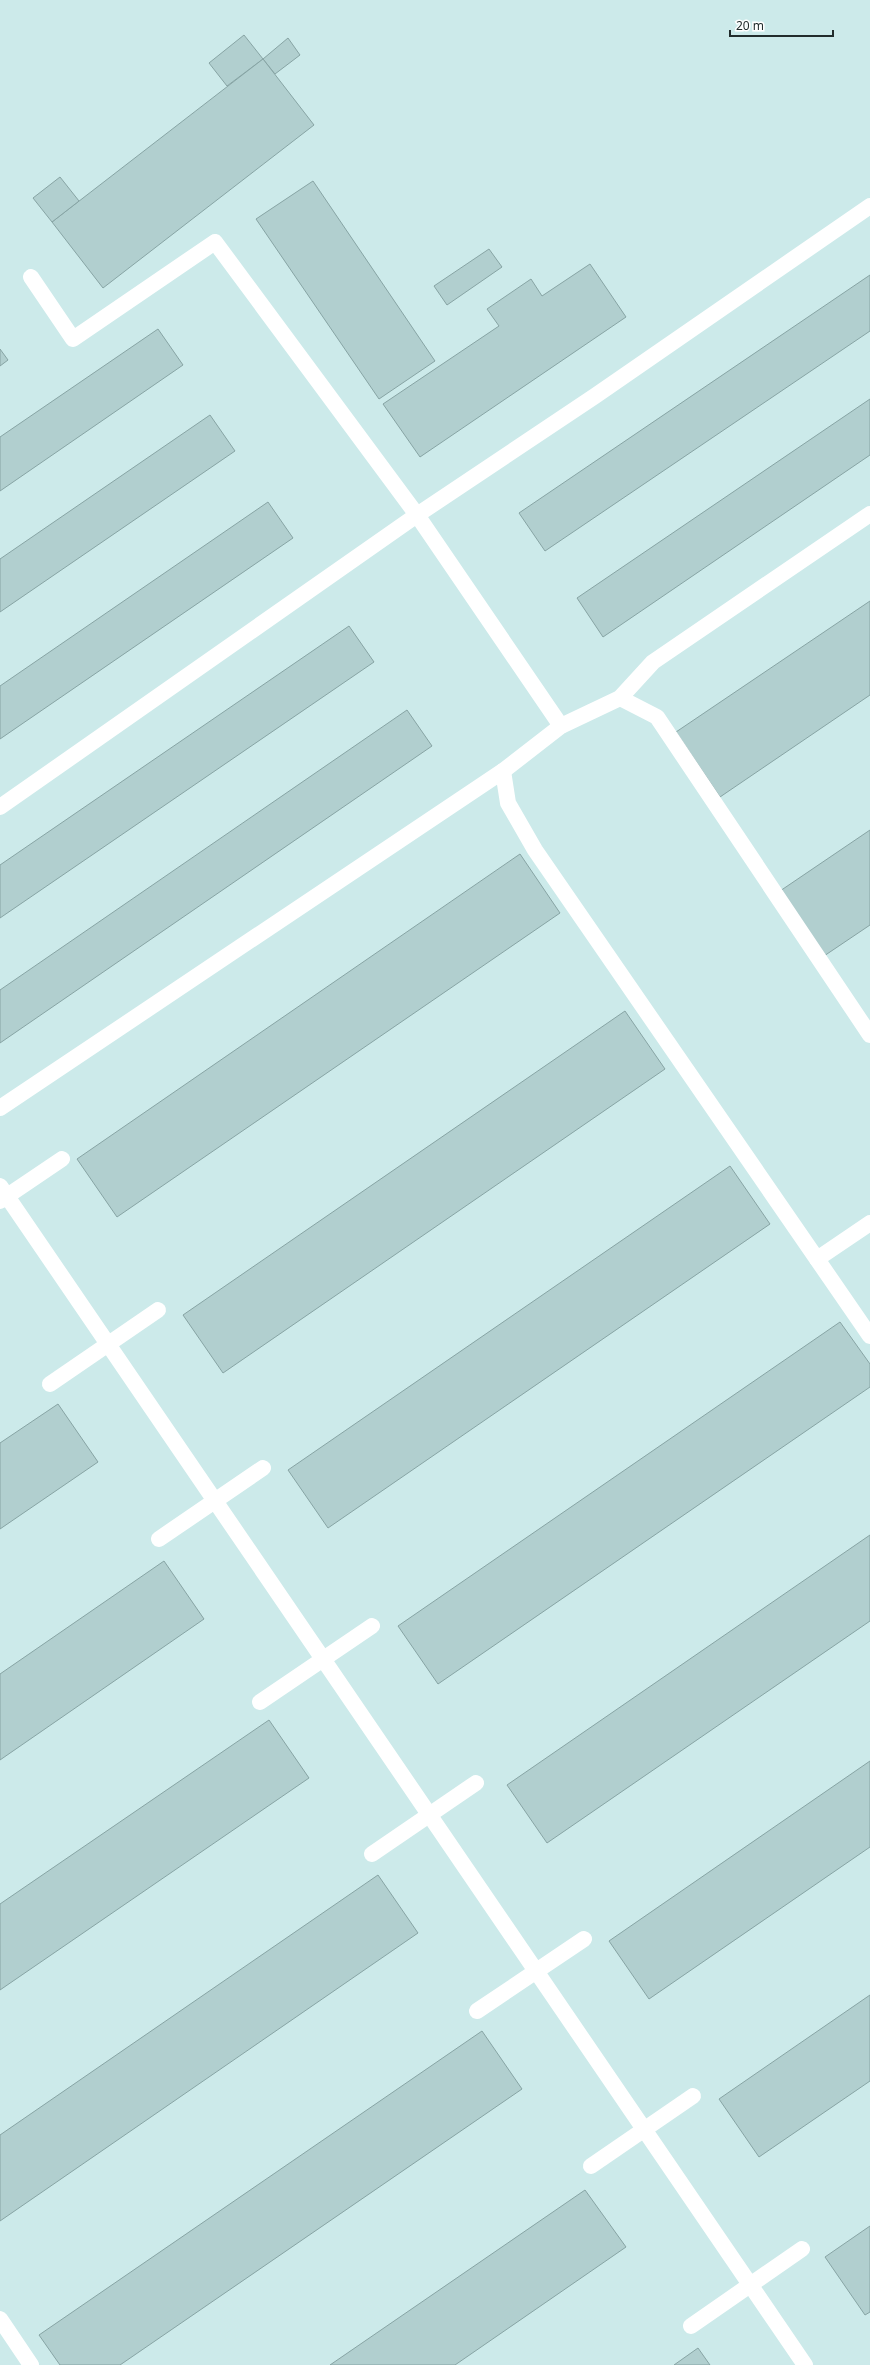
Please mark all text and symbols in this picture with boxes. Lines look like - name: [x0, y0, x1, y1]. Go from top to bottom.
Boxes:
- scale bar: [730, 12, 833, 38]
- text: 20 m: [736, 17, 764, 34]

